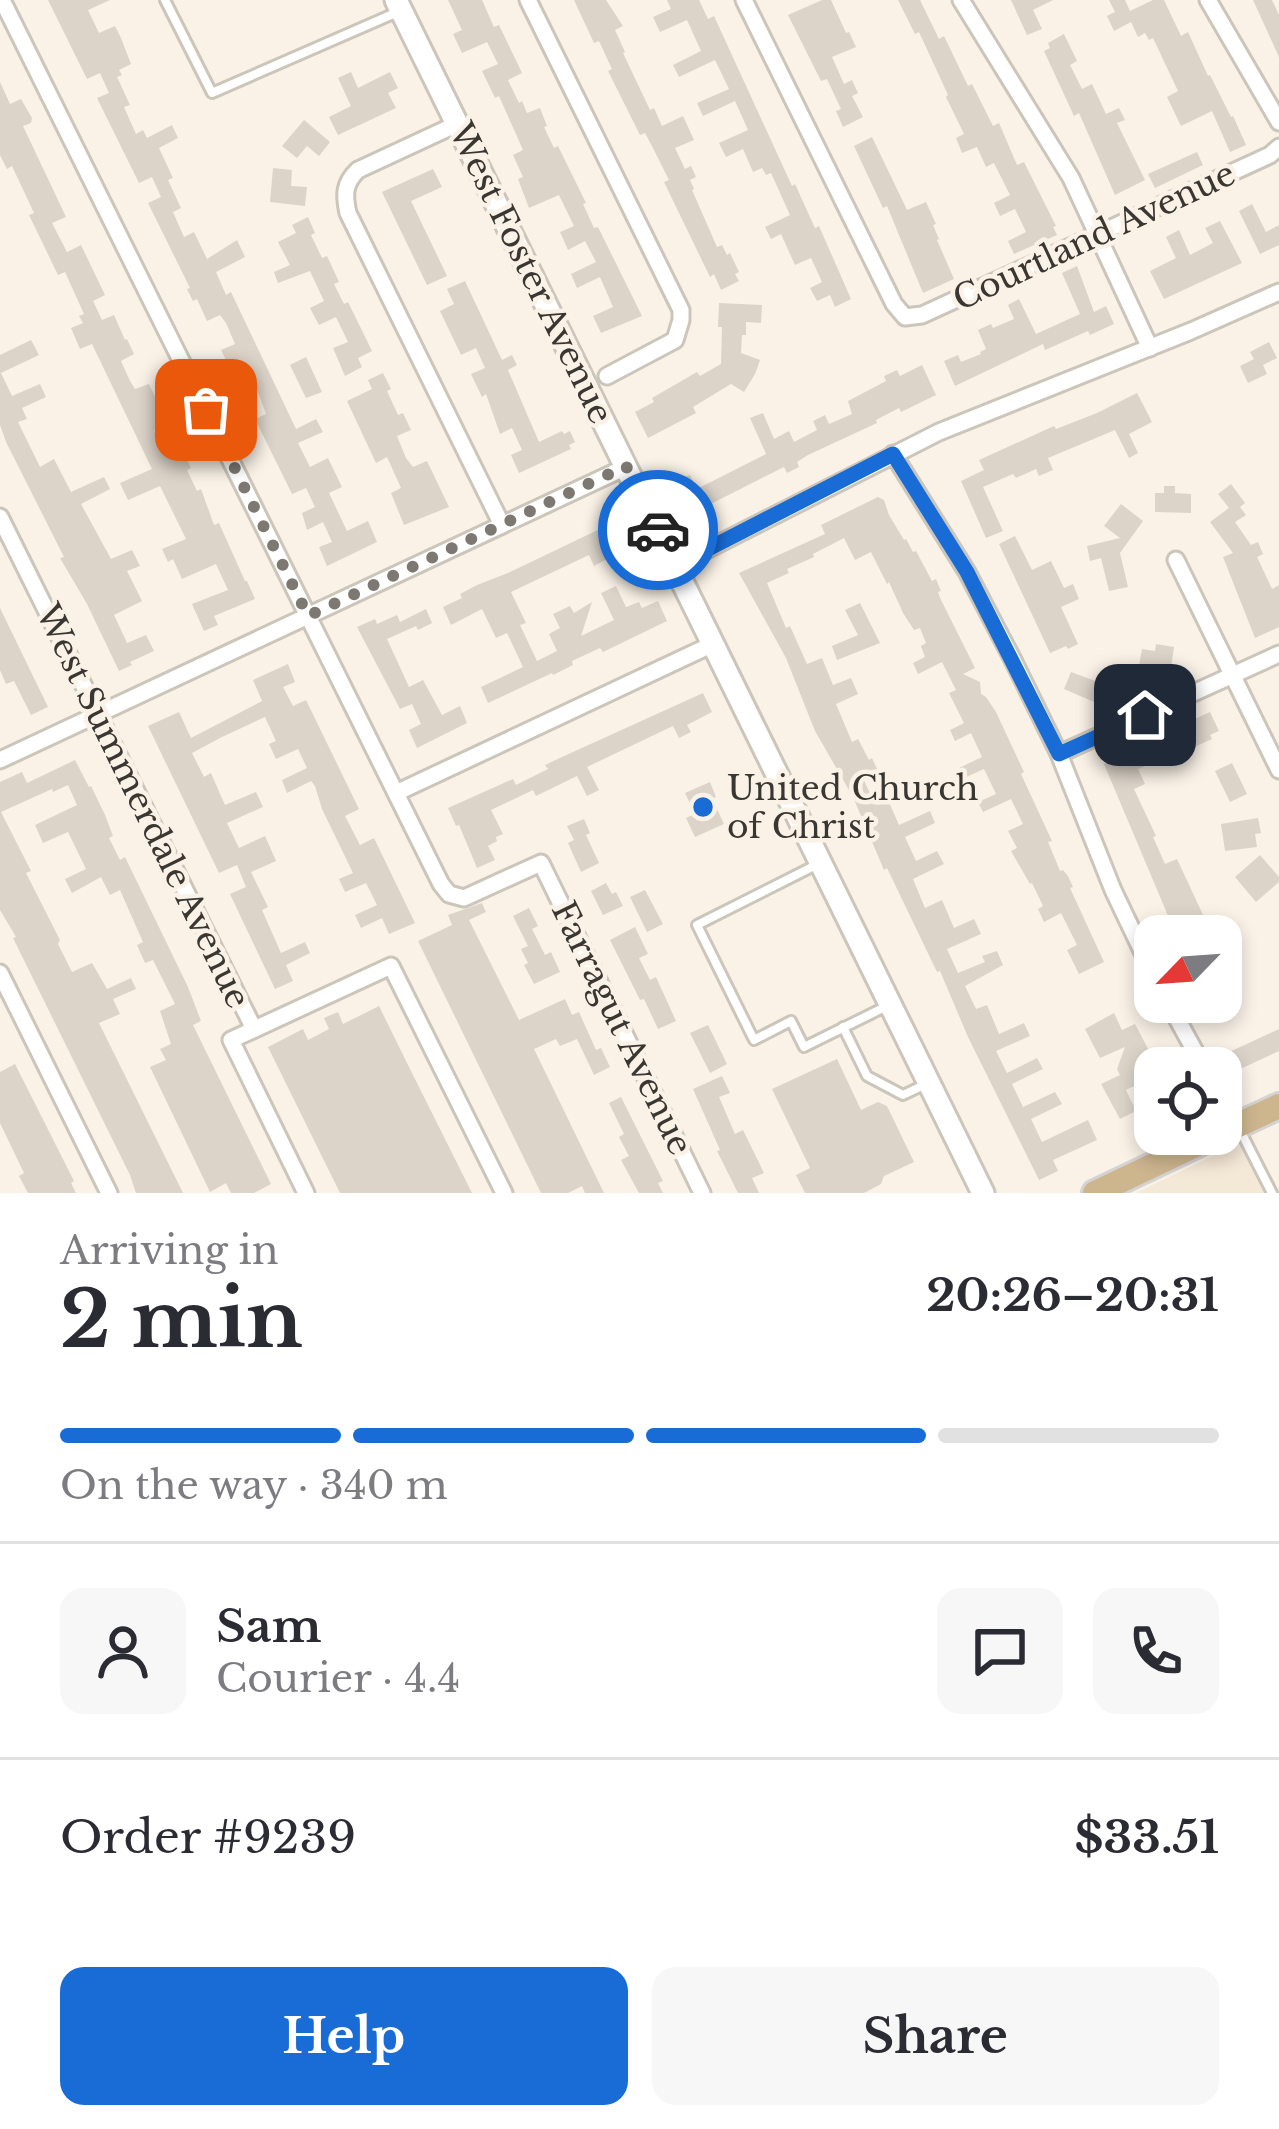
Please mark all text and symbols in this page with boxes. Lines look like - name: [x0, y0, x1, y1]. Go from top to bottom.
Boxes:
- street label: West Foster Avenue: [440, 115, 622, 430]
- street label: Courtland Avenue: [947, 153, 1241, 319]
- pin: [155, 359, 257, 461]
- icon: bag: [173, 377, 239, 443]
- courier: [598, 470, 718, 590]
- icon: car: [625, 497, 691, 563]
- street label: West Summerdale Avenue: [27, 596, 259, 1015]
- pin: [1094, 664, 1196, 766]
- icon: home: [1112, 682, 1178, 748]
- place label: United Church of Christ: [727, 768, 979, 847]
- marker: United Church of Christ: [690, 794, 716, 820]
- street label: Farragut Avenue: [543, 894, 701, 1162]
- north arrow: [1134, 915, 1242, 1023]
- map controls: [1134, 915, 1242, 1155]
- button: locate: [1134, 1047, 1242, 1155]
- text: Arriving in: [60, 1226, 279, 1275]
- text: 20:26–20:31: [926, 1267, 1219, 1323]
- text: 2 min: [60, 1271, 303, 1368]
- text: On the way · 340 m: [60, 1461, 448, 1510]
- button: person: [60, 1588, 186, 1714]
- button: chat: [937, 1588, 1063, 1714]
- button: phone: [1093, 1588, 1219, 1714]
- text: Sam: [216, 1598, 321, 1654]
- text: Courier · 4.4: [216, 1654, 460, 1703]
- text: Order #9239: [60, 1809, 356, 1865]
- text: $33.51: [1075, 1809, 1219, 1865]
- button: Help: [60, 1967, 628, 2105]
- button: Share: [652, 1967, 1219, 2105]

